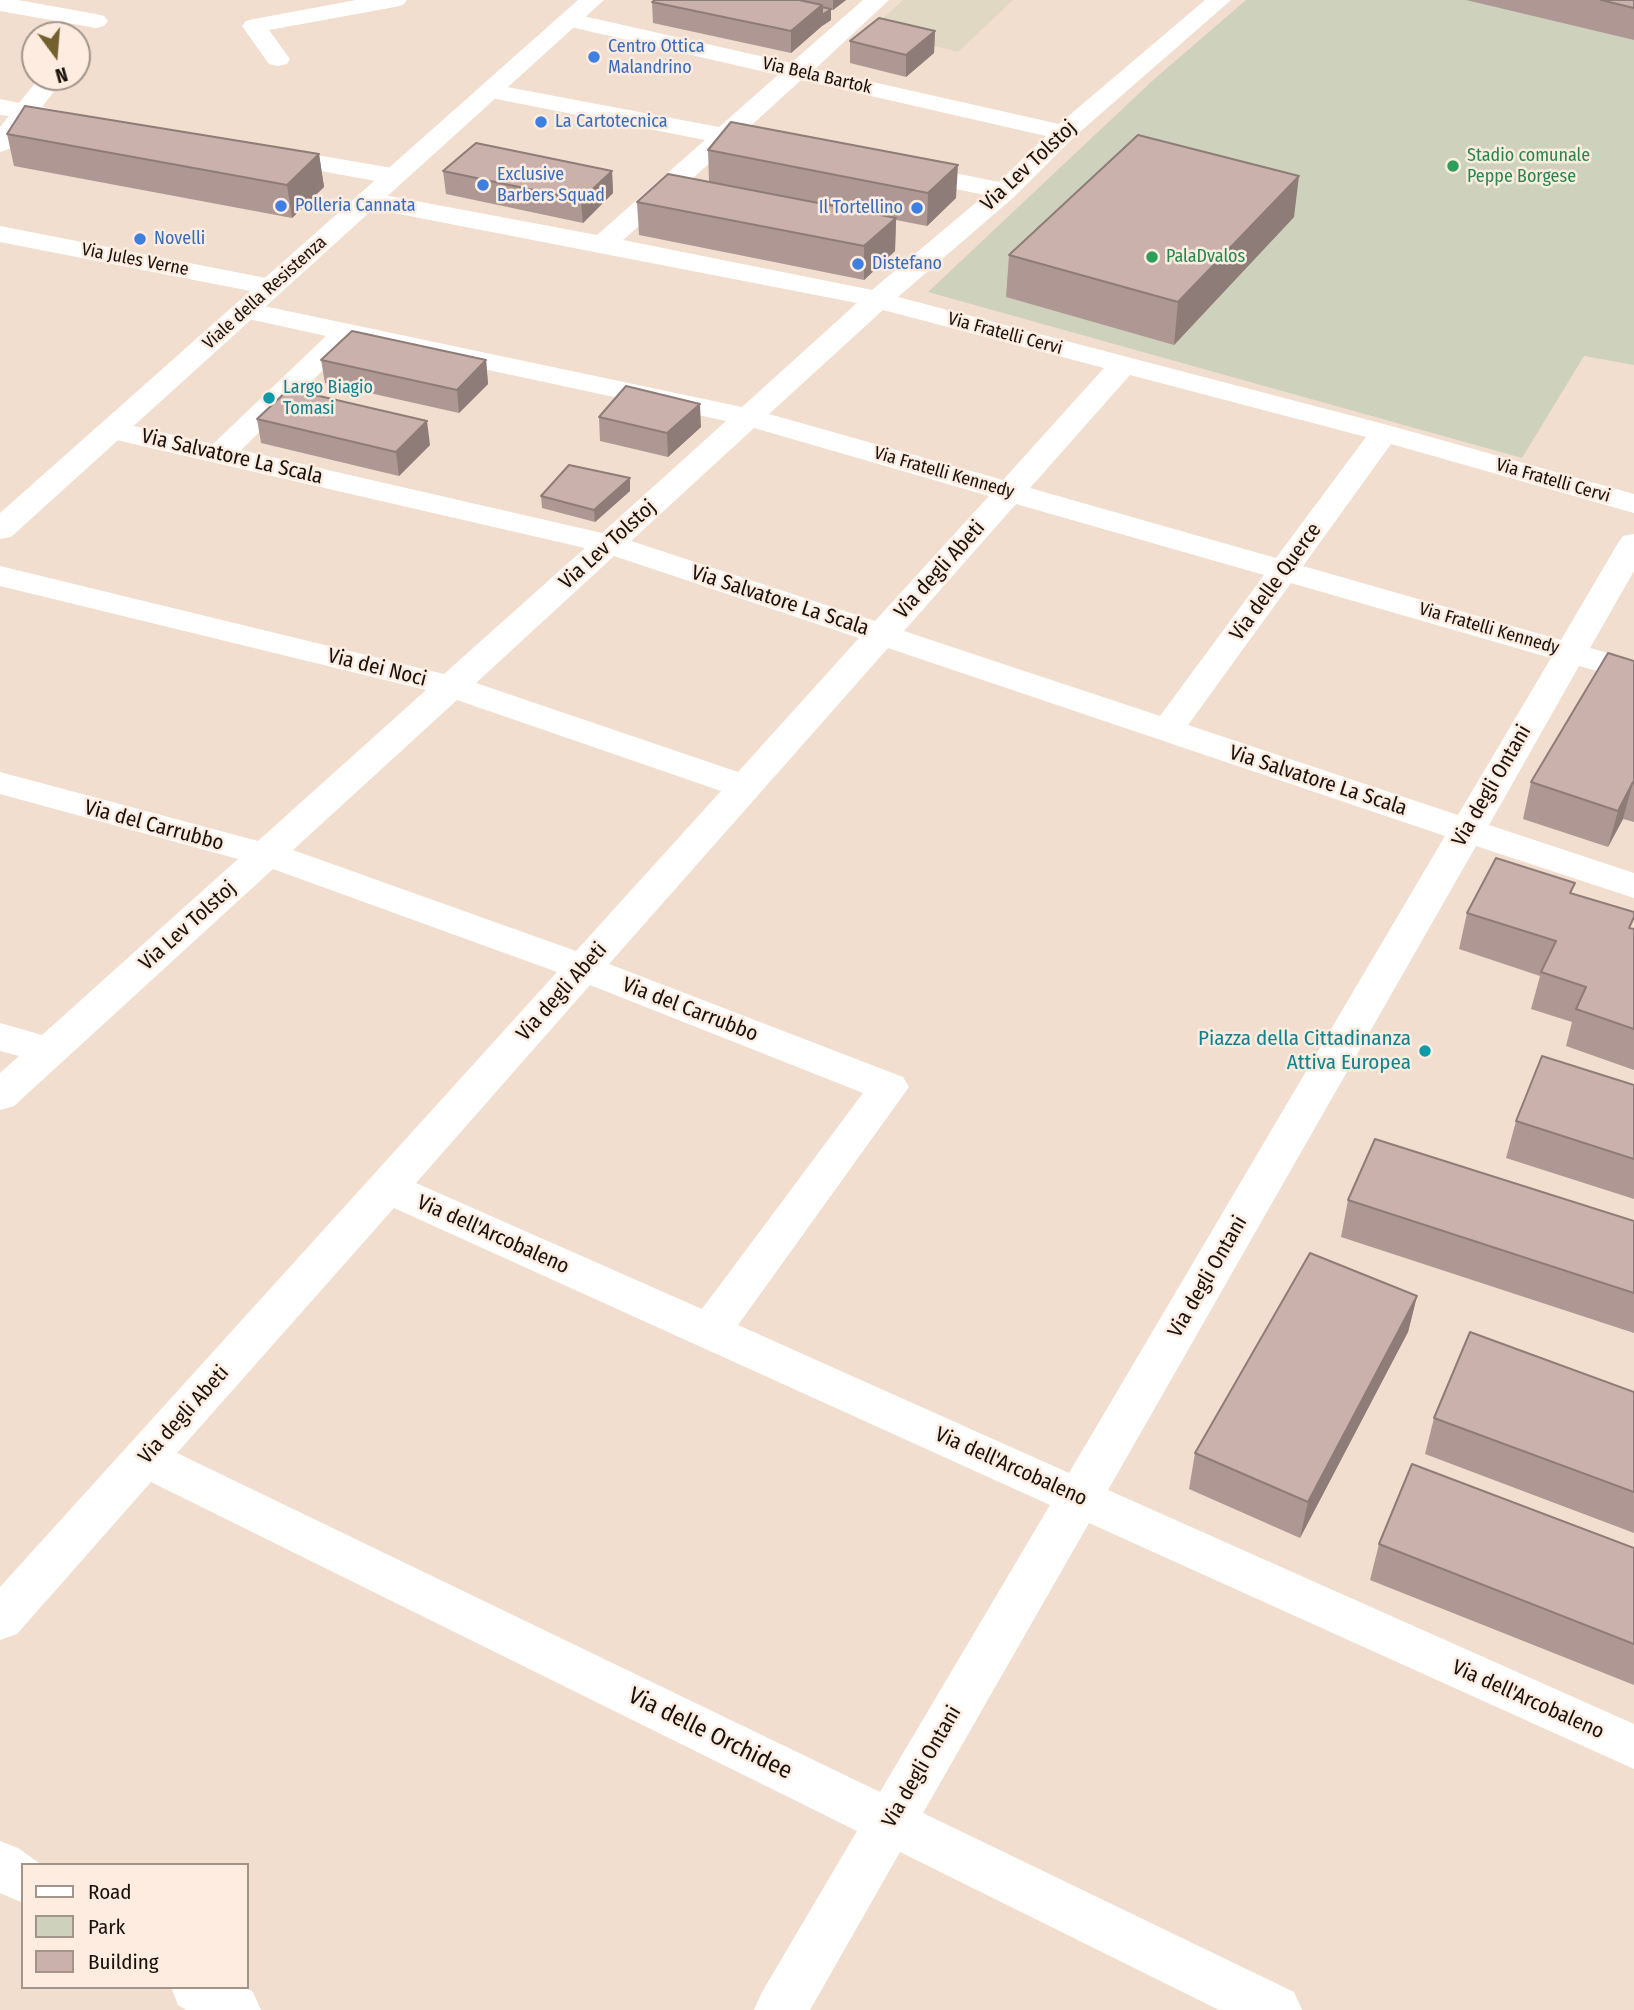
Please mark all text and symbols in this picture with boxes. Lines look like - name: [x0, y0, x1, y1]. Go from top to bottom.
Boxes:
- north arrow: [21, 21, 91, 91]
- place label: Centro Ottica Malandrino: [608, 36, 704, 78]
- marker: Centro Ottica Malandrino: [586, 49, 602, 65]
- street label: Via Bela Bartok: [760, 53, 874, 99]
- text: N: [53, 62, 70, 87]
- place label: La Cartotecnica: [555, 111, 668, 133]
- marker: La Cartotecnica: [533, 114, 549, 130]
- street label: Via Lev Tolstoj: [976, 115, 1082, 217]
- place label: Stadio comunale Peppe Borgese: [1467, 145, 1590, 188]
- marker: Stadio comunale Peppe Borgese: [1445, 158, 1461, 174]
- place label: Exclusive Barbers Squad: [497, 164, 605, 206]
- marker: Exclusive Barbers Squad: [475, 177, 491, 193]
- place label: Polleria Cannata: [295, 195, 416, 217]
- place label: Il Tortellino: [819, 197, 903, 219]
- marker: Polleria Cannata: [273, 198, 289, 214]
- marker: Il Tortellino: [909, 200, 925, 216]
- place label: Novelli: [154, 228, 205, 250]
- marker: Novelli: [132, 231, 148, 247]
- street label: Viale della Resistenza: [199, 232, 331, 354]
- street label: Via Jules Verne: [80, 239, 190, 281]
- place label: PalaDvalos: [1166, 246, 1245, 268]
- marker: PalaDvalos: [1144, 249, 1160, 265]
- place label: Distefano: [872, 253, 942, 275]
- marker: Distefano: [850, 256, 866, 272]
- street label: Via Fratelli Cervi: [945, 308, 1065, 360]
- place label: Largo Biagio Tomasi: [283, 377, 373, 420]
- marker: Largo Biagio Tomasi: [261, 390, 277, 406]
- street label: Via Salvatore La Scala: [139, 424, 325, 490]
- street label: Via Fratelli Kennedy: [871, 443, 1017, 503]
- street label: Via Fratelli Cervi: [1493, 454, 1613, 508]
- street label: Via Lev Tolstoj: [554, 495, 662, 595]
- street label: Via degli Abeti: [889, 516, 991, 624]
- street label: Via delle Querce: [1225, 518, 1327, 646]
- street label: Via Salvatore La Scala: [688, 560, 872, 642]
- street label: Via Fratelli Kennedy: [1416, 599, 1562, 659]
- street label: Via dei Noci: [325, 644, 429, 692]
- street label: Via degli Ontani: [1447, 721, 1537, 851]
- street label: Via Salvatore La Scala: [1226, 740, 1410, 822]
- street label: Via del Carrubbo: [82, 795, 226, 857]
- street label: Via Lev Tolstoj: [134, 876, 242, 976]
- street label: Via degli Abeti: [511, 938, 613, 1046]
- street label: Via del Carrubbo: [619, 973, 761, 1047]
- place label: Piazza della Cittadinanza Attiva Europea: [1198, 1026, 1411, 1076]
- marker: Piazza della Cittadinanza Attiva Europea: [1417, 1043, 1433, 1059]
- street label: Via dell'Arcobaleno: [413, 1190, 573, 1280]
- street label: Via degli Ontani: [1163, 1212, 1253, 1342]
- street label: Via degli Abeti: [133, 1361, 235, 1469]
- street label: Via dell'Arcobaleno: [931, 1422, 1091, 1512]
- street label: Via dell'Arcobaleno: [1448, 1655, 1608, 1745]
- street label: Via delle Orchidee: [623, 1682, 797, 1786]
- street label: Via degli Ontani: [877, 1702, 967, 1832]
- legend: [21, 1863, 248, 1989]
- text: Road: [88, 1879, 132, 1905]
- text: Park: [88, 1914, 125, 1940]
- text: Building: [88, 1949, 159, 1975]

